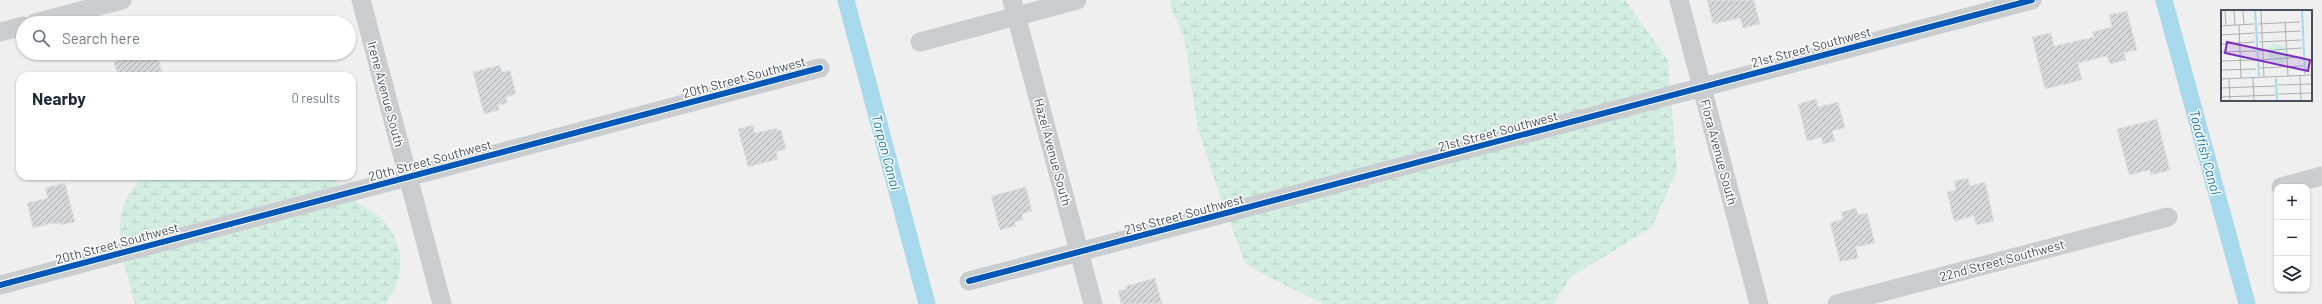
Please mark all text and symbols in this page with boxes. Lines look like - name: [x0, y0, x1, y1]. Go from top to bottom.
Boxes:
- inset map: [2221, 10, 2312, 101]
- search box: [16, 16, 356, 60]
- street label: 21st Street Southwest: [1749, 23, 1873, 71]
- icon: search: [30, 27, 52, 49]
- text: Search here: [62, 29, 140, 47]
- street label: Irene Avenue South: [364, 39, 408, 149]
- street label: 20th Street Southwest: [681, 53, 807, 101]
- text: Nearby: [32, 88, 86, 108]
- text: 0 results: [291, 90, 340, 106]
- street label: Hazel Avenue South: [1031, 96, 1075, 208]
- street label: Flora Avenue South: [1697, 97, 1741, 207]
- street label: 21st Street Southwest: [1436, 107, 1560, 155]
- water label: Toadfish Canal: [2186, 108, 2225, 196]
- water label: Tarpon Canal: [868, 112, 905, 192]
- street label: 20th Street Southwest: [367, 136, 493, 184]
- map controls: [2274, 184, 2310, 292]
- button: +: [2274, 184, 2310, 220]
- street label: 21st Street Southwest: [1122, 190, 1246, 238]
- street label: 20th Street Southwest: [54, 219, 180, 267]
- button: −: [2274, 220, 2310, 256]
- street label: 22nd Street Southwest: [1938, 236, 2066, 284]
- button: layers: [2274, 256, 2310, 292]

